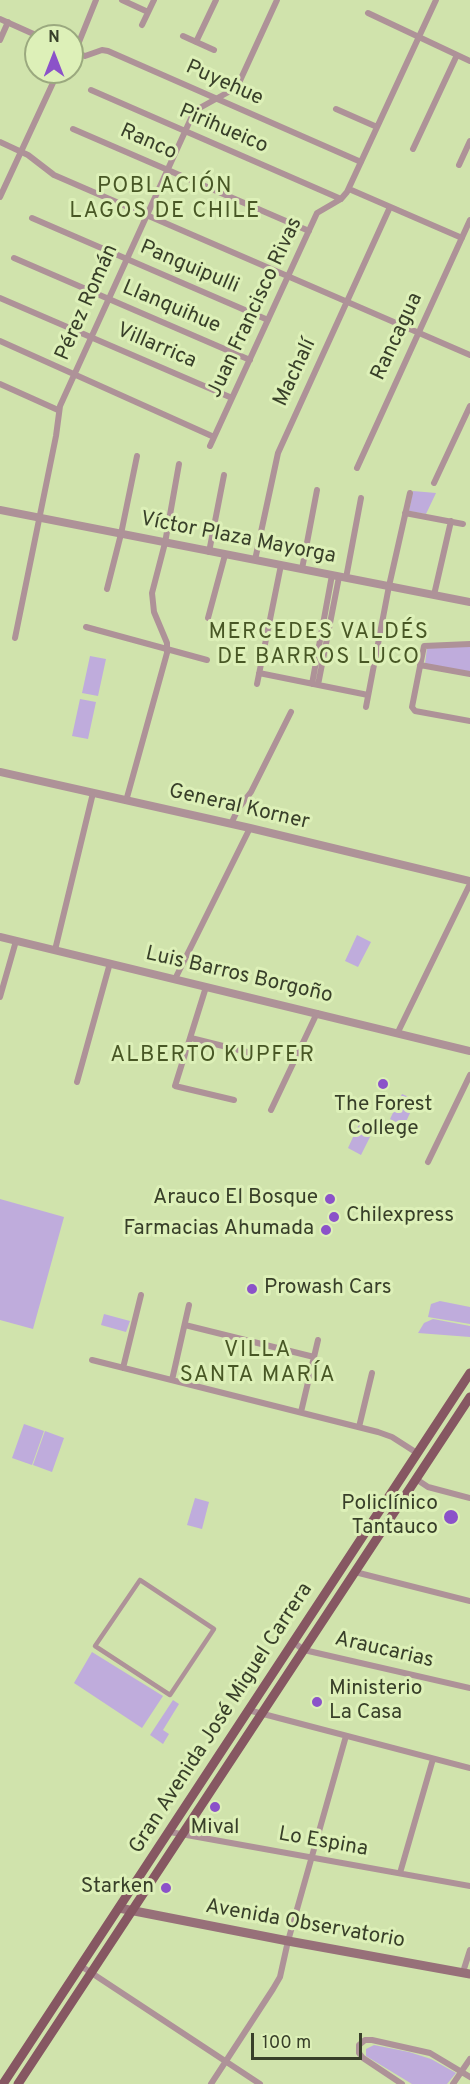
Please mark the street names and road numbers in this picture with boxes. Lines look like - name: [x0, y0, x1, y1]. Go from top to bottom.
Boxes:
- street label: Puyehue: [181, 56, 267, 112]
- street label: Pirihueico: [175, 100, 271, 160]
- street label: Ranco: [116, 119, 180, 167]
- street label: Juan Francisco Rivas: [203, 214, 309, 402]
- street label: Panguipulli: [136, 236, 242, 300]
- street label: Pérez Román: [51, 241, 125, 365]
- street label: Llanquihue: [118, 276, 224, 340]
- street label: Rancagua: [367, 289, 429, 385]
- street label: Villarrica: [112, 319, 200, 375]
- street label: Machalí: [269, 335, 323, 411]
- street label: Víctor Plaza Mayorga: [138, 508, 338, 570]
- street label: General Korner: [166, 780, 312, 836]
- street label: Luis Barros Borgoño: [143, 942, 335, 1010]
- street label: Gran Avenida José Miguel Carrera: [125, 1579, 319, 1859]
- street label: Araucarias: [332, 1627, 436, 1675]
- street label: Lo Espina: [276, 1823, 370, 1863]
- street label: Avenida Observatorio: [203, 1895, 407, 1955]

